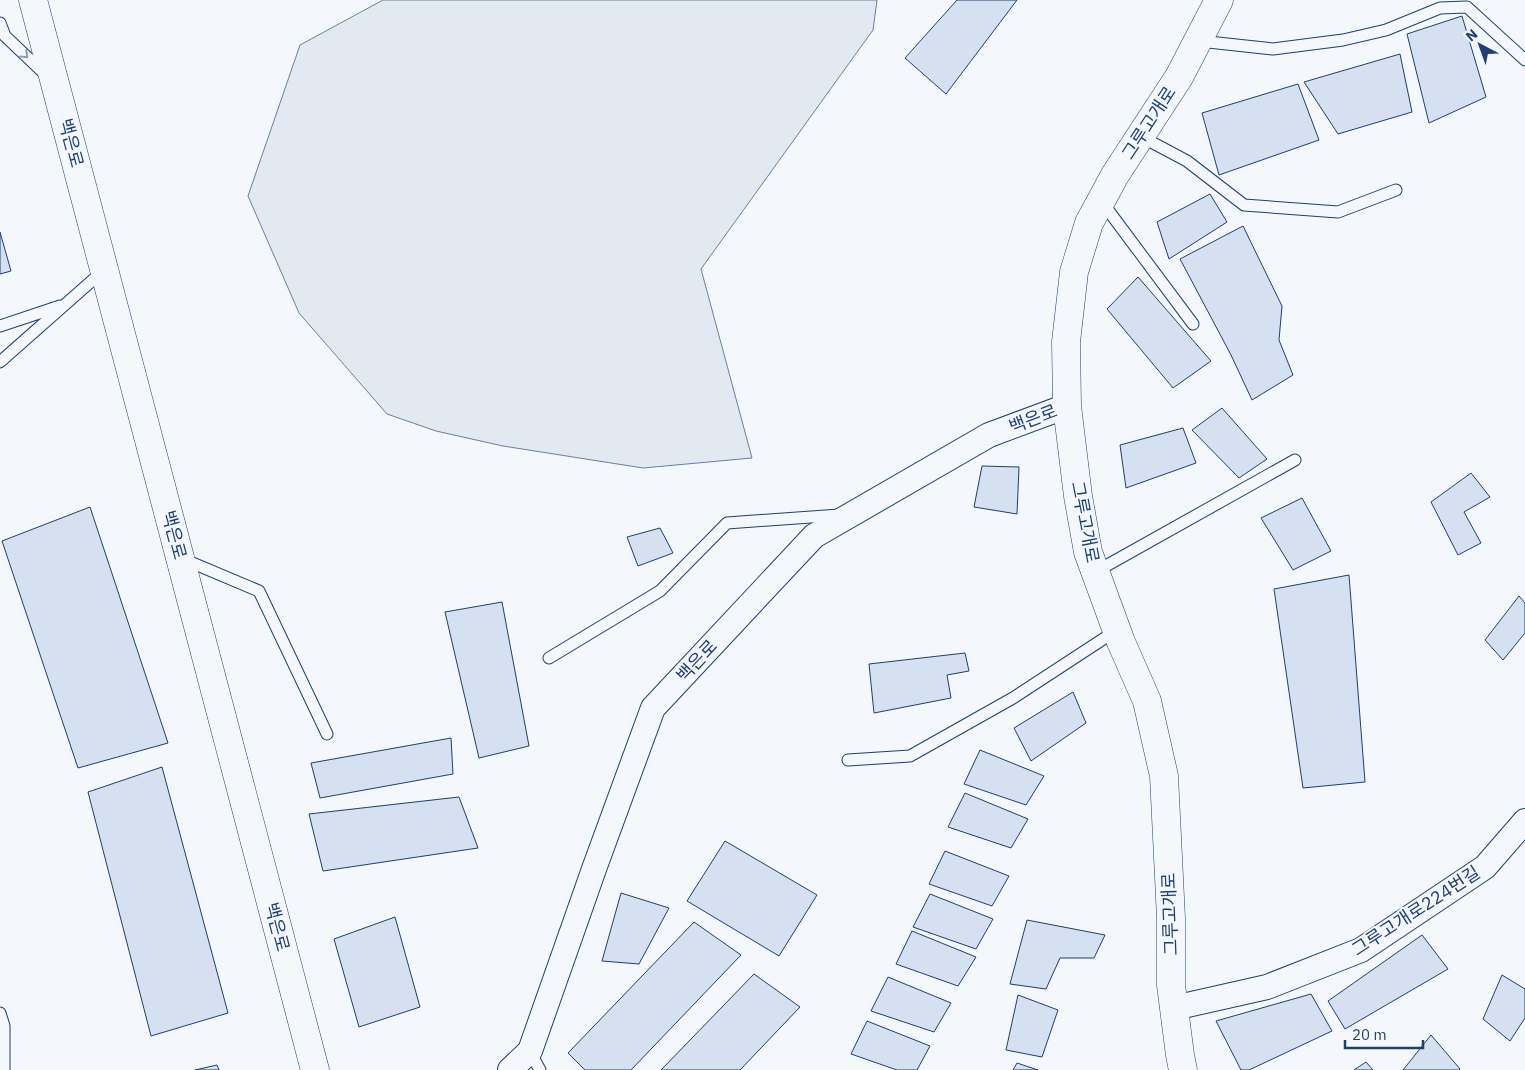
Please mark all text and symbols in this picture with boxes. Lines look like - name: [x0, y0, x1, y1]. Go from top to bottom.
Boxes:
- north arrow: [1455, 20, 1505, 70]
- text: N: [1462, 25, 1481, 45]
- one-way arrow: [19, 49, 28, 58]
- street label: 그루고개로: [1116, 82, 1181, 164]
- street label: 백은로: [54, 116, 89, 170]
- street label: 백은로: [1006, 399, 1060, 438]
- street label: 그루고개로: [1066, 479, 1105, 565]
- street label: 백은로: [157, 508, 192, 562]
- street label: 백은로: [671, 635, 722, 687]
- street label: 그루고개로224번길: [1347, 861, 1484, 961]
- street label: 그루고개로: [1157, 872, 1182, 956]
- street label: 백은로: [260, 900, 295, 954]
- scale bar: [1345, 1018, 1422, 1050]
- text: 20 m: [1352, 1025, 1387, 1044]

